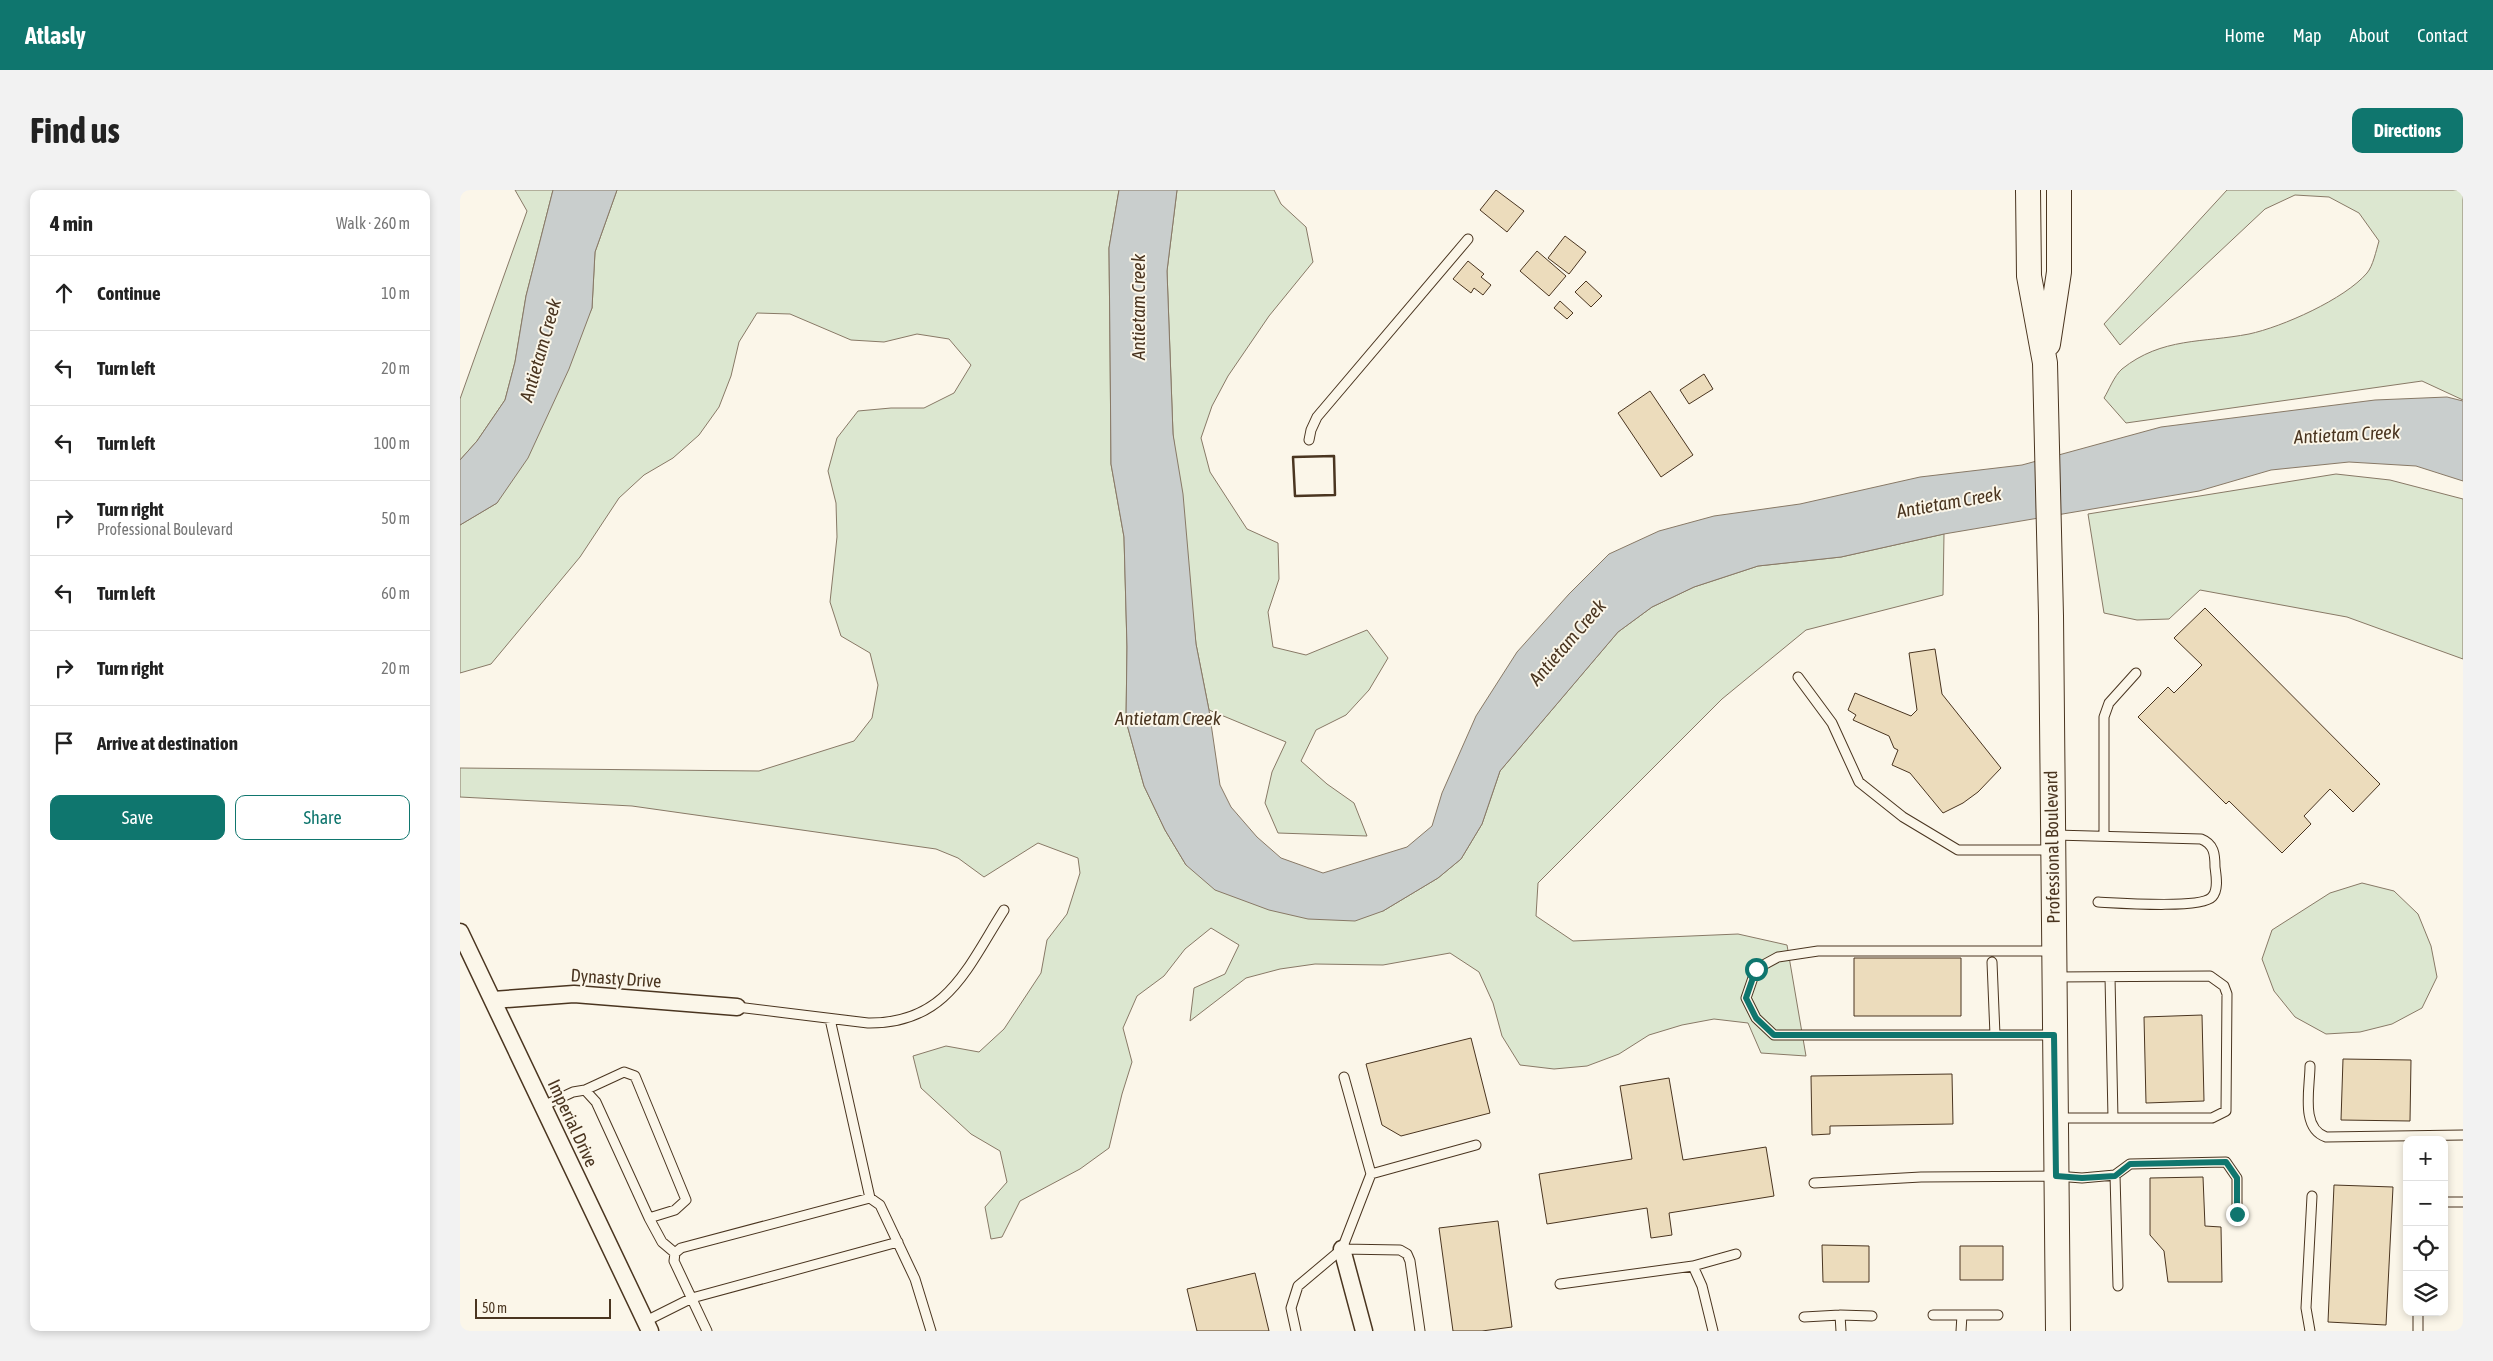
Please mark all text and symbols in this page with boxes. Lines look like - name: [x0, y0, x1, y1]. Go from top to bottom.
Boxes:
- text: Atlasly: [25, 22, 86, 49]
- text: Home: [2225, 25, 2265, 46]
- text: Map: [2293, 25, 2322, 46]
- text: About: [2350, 25, 2389, 46]
- text: Contact: [2417, 25, 2468, 46]
- button: Directions: [2352, 108, 2463, 153]
- text: Find us: [30, 110, 120, 150]
- text: 4 min: [50, 211, 93, 235]
- text: Walk · 260 m: [336, 214, 410, 232]
- water label: Antietam Creek: [1127, 253, 1149, 361]
- icon: ahead: [50, 279, 78, 307]
- text: Continue: [97, 282, 161, 304]
- text: 10 m: [381, 284, 410, 302]
- water label: Antietam Creek: [515, 295, 565, 405]
- icon: left: [50, 354, 78, 382]
- text: Turn left: [97, 357, 155, 379]
- text: 20 m: [381, 359, 410, 377]
- water label: Antietam Creek: [2292, 420, 2401, 448]
- icon: left: [50, 429, 78, 457]
- text: Turn left: [97, 432, 155, 454]
- text: 100 m: [374, 434, 410, 452]
- water label: Antietam Creek: [1894, 482, 2004, 522]
- text: Turn right: [97, 498, 164, 520]
- icon: right: [50, 504, 78, 532]
- text: 50 m: [381, 509, 410, 527]
- text: Professional Boulevard: [97, 520, 233, 538]
- icon: left: [50, 579, 78, 607]
- text: Turn left: [97, 582, 155, 604]
- text: 60 m: [381, 584, 410, 602]
- water label: Antietam Creek: [1523, 594, 1611, 690]
- icon: right: [50, 654, 78, 682]
- text: Turn right: [97, 657, 164, 679]
- text: 20 m: [381, 659, 410, 677]
- water label: Antietam Creek: [1114, 707, 1222, 729]
- icon: arrive: [50, 729, 78, 757]
- text: Arrive at destination: [97, 732, 238, 754]
- street label: Professional Boulevard: [2040, 770, 2064, 924]
- button: Save: [50, 795, 225, 840]
- button: Share: [235, 795, 410, 840]
- route start: [1745, 958, 1768, 981]
- street label: Dynasty Drive: [570, 964, 662, 992]
- street label: Imperial Drive: [544, 1076, 602, 1170]
- map controls: [2403, 1136, 2448, 1316]
- button: +: [2403, 1136, 2448, 1181]
- button: −: [2403, 1181, 2448, 1226]
- route end: [2226, 1203, 2249, 1226]
- button: locate: [2403, 1226, 2448, 1271]
- button: layers: [2403, 1271, 2448, 1316]
- scale bar: [475, 1296, 611, 1319]
- text: 50 m: [482, 1300, 507, 1316]

